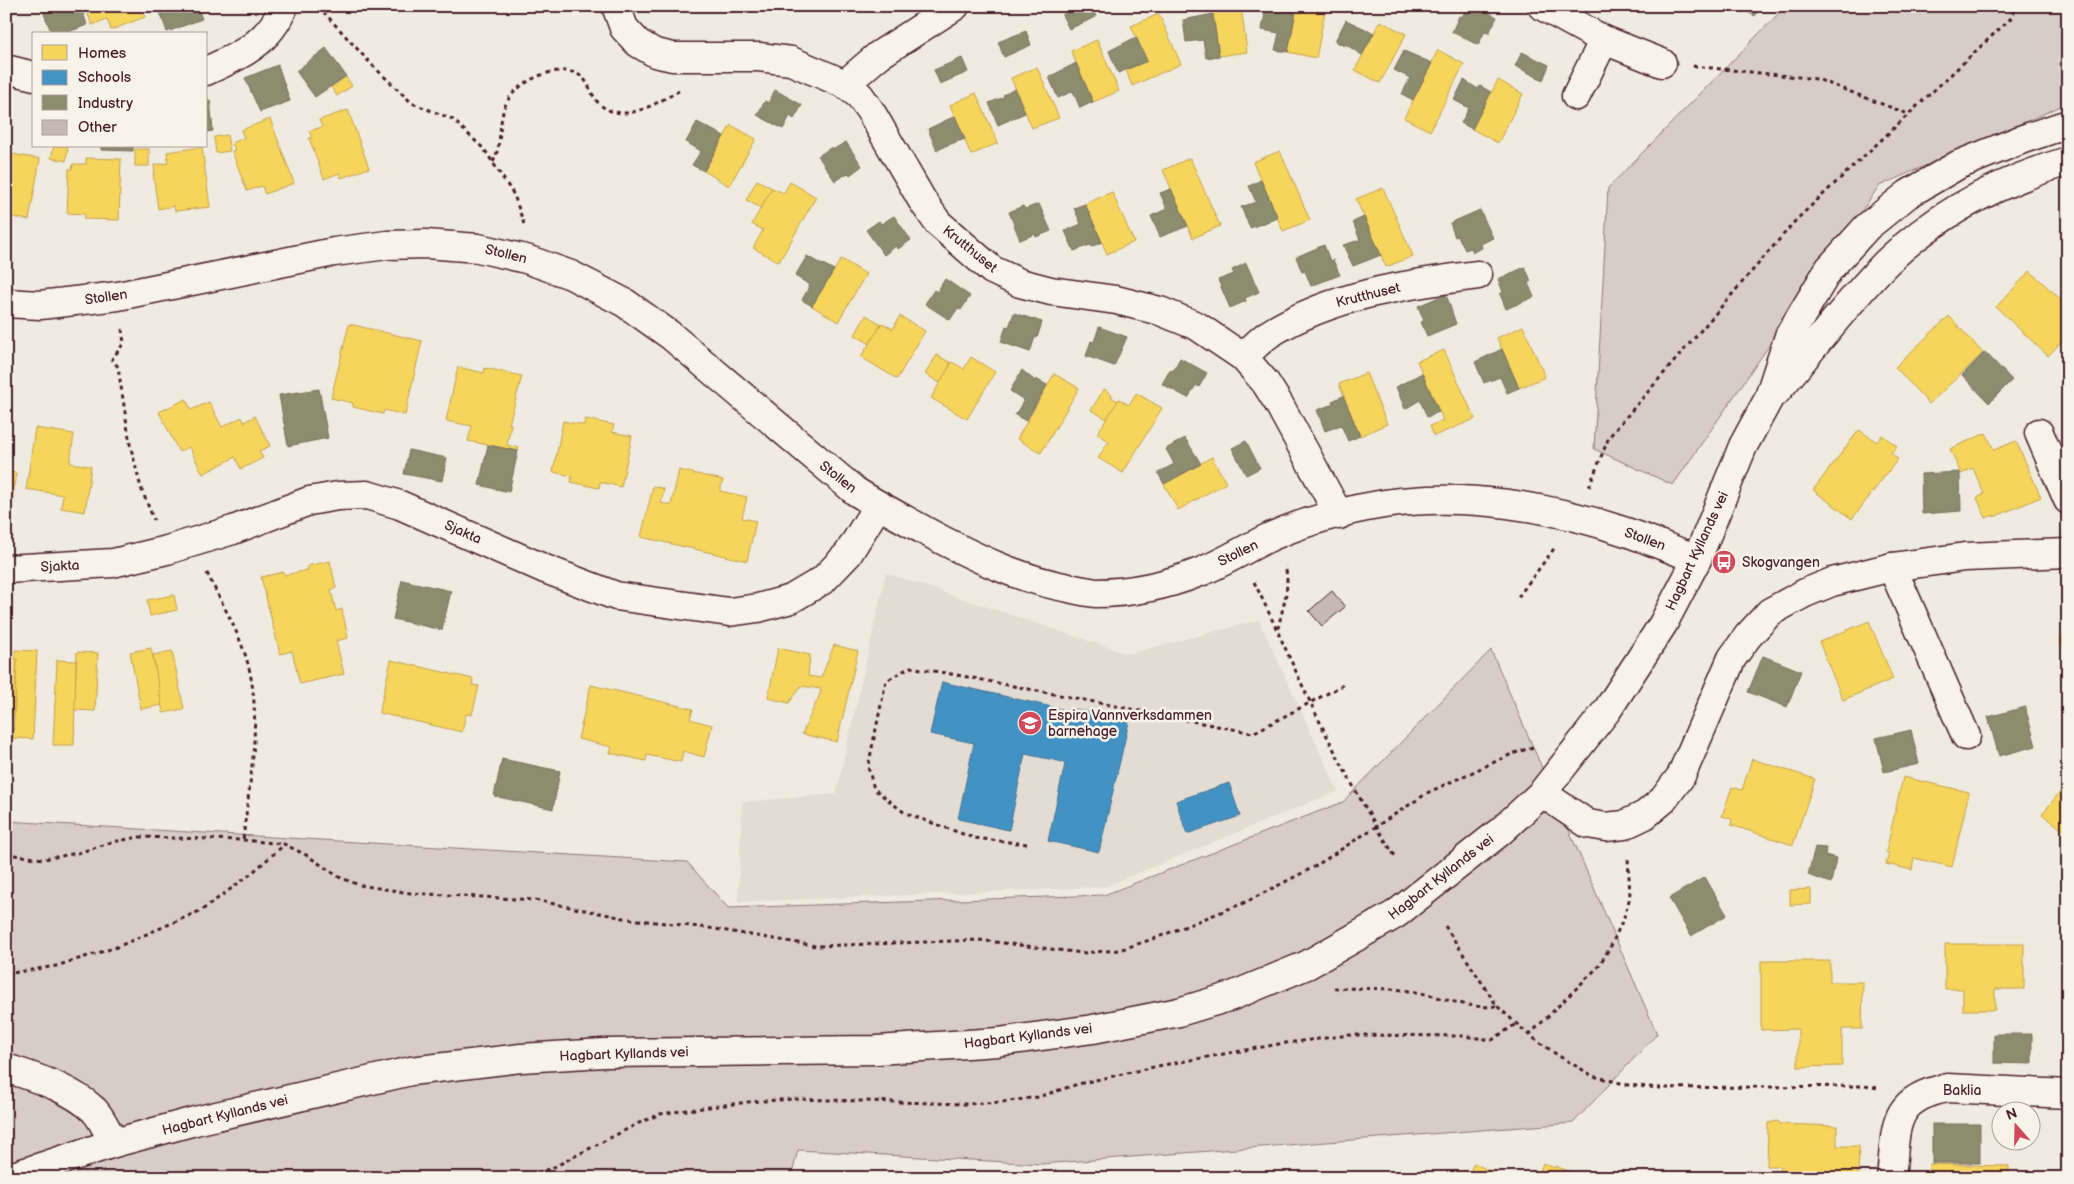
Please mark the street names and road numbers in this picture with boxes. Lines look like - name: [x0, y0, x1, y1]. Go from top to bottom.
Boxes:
- street label: Krutthuset: [939, 222, 1001, 277]
- street label: Stollen: [483, 241, 529, 267]
- street label: Krutthuset: [1334, 279, 1403, 311]
- street label: Stollen: [84, 286, 128, 308]
- street label: Stollen: [816, 457, 860, 497]
- street label: Hagbart Kyllands vei: [1662, 489, 1732, 613]
- street label: Sjakta: [442, 516, 484, 548]
- street label: Stollen: [1622, 524, 1668, 554]
- street label: Stollen: [1215, 536, 1261, 570]
- street label: Sjakta: [40, 556, 80, 576]
- street label: Hagbart Kyllands vei: [1385, 831, 1497, 923]
- street label: Hagbart Kyllands vei: [963, 1020, 1093, 1052]
- street label: Hagbart Kyllands vei: [559, 1043, 689, 1065]
- street label: Baklia: [1943, 1082, 1981, 1099]
- street label: Hagbart Kyllands vei: [160, 1091, 290, 1139]

